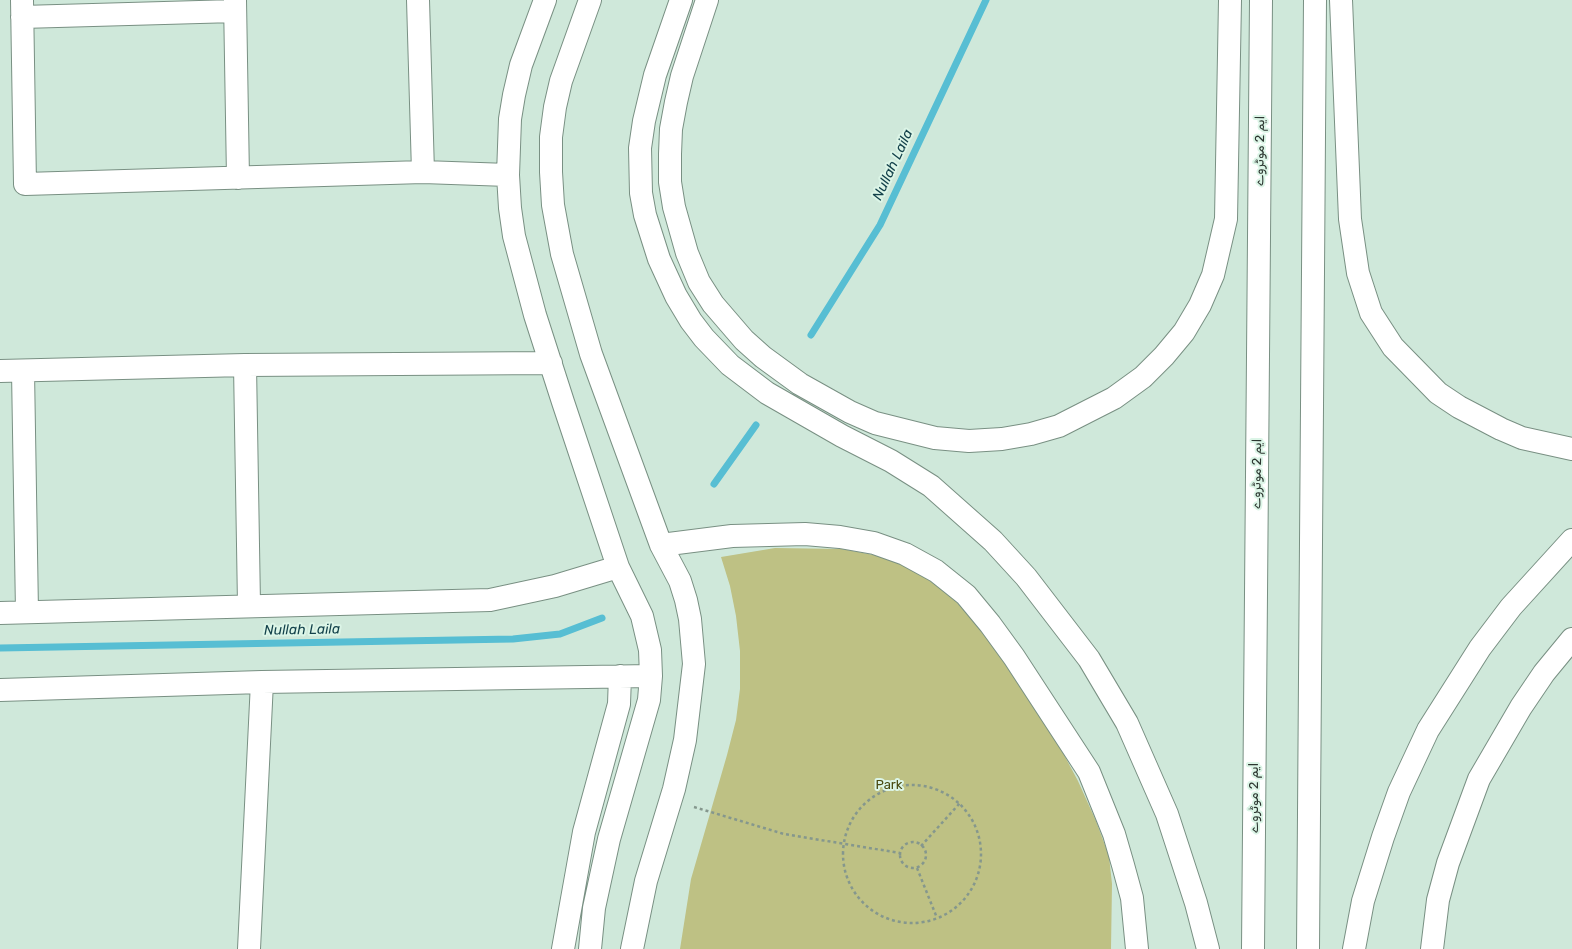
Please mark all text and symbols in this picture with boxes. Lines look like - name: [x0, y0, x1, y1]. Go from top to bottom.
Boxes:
- street label: ایم 2 موٹروے: [1252, 116, 1268, 186]
- water label: Nullah Laila: [869, 127, 917, 203]
- street label: ایم 2 موٹروے: [1249, 439, 1265, 509]
- water label: Nullah Laila: [264, 621, 340, 639]
- street label: ایم 2 موٹروے: [1246, 763, 1262, 833]
- park label: Park: [875, 777, 903, 793]

